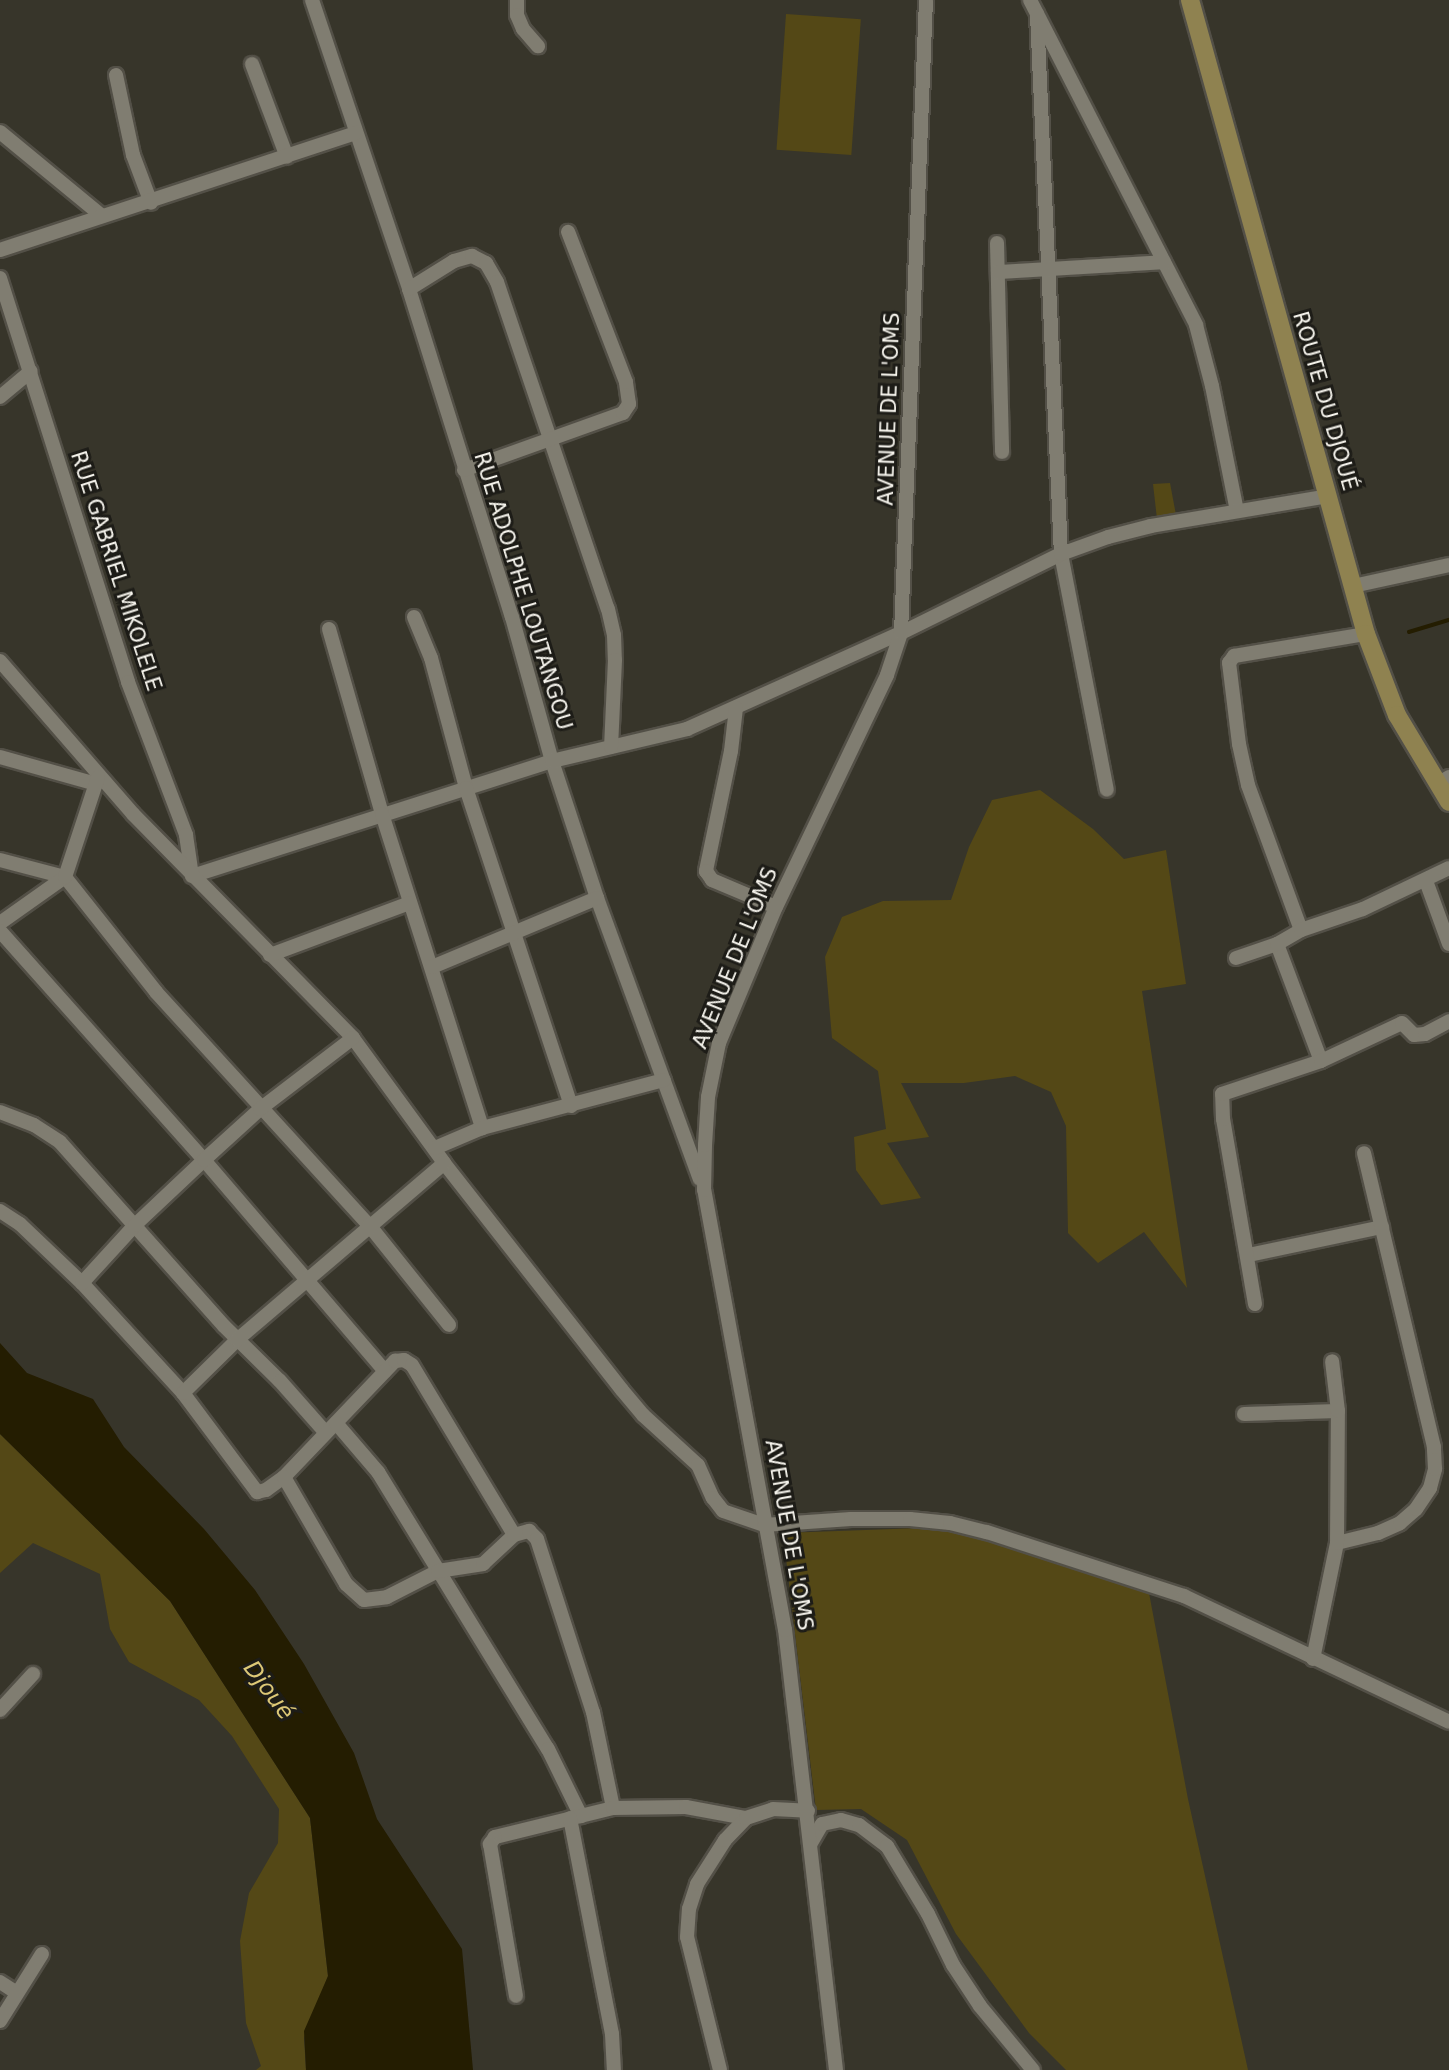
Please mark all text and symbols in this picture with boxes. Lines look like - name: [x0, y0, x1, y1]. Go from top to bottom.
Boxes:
- street label: ROUTE DU DJOUÉ: [1287, 309, 1363, 493]
- street label: AVENUE DE L'OMS: [873, 312, 905, 506]
- street label: RUE GABRIEL MIKOLELE: [65, 448, 167, 694]
- street label: RUE ADOLPHE LOUTANGOU: [469, 449, 577, 733]
- street label: AVENUE DE L'OMS: [687, 864, 783, 1052]
- street label: AVENUE DE L'OMS: [760, 1438, 818, 1632]
- water label: Djoué: [238, 1655, 300, 1725]

